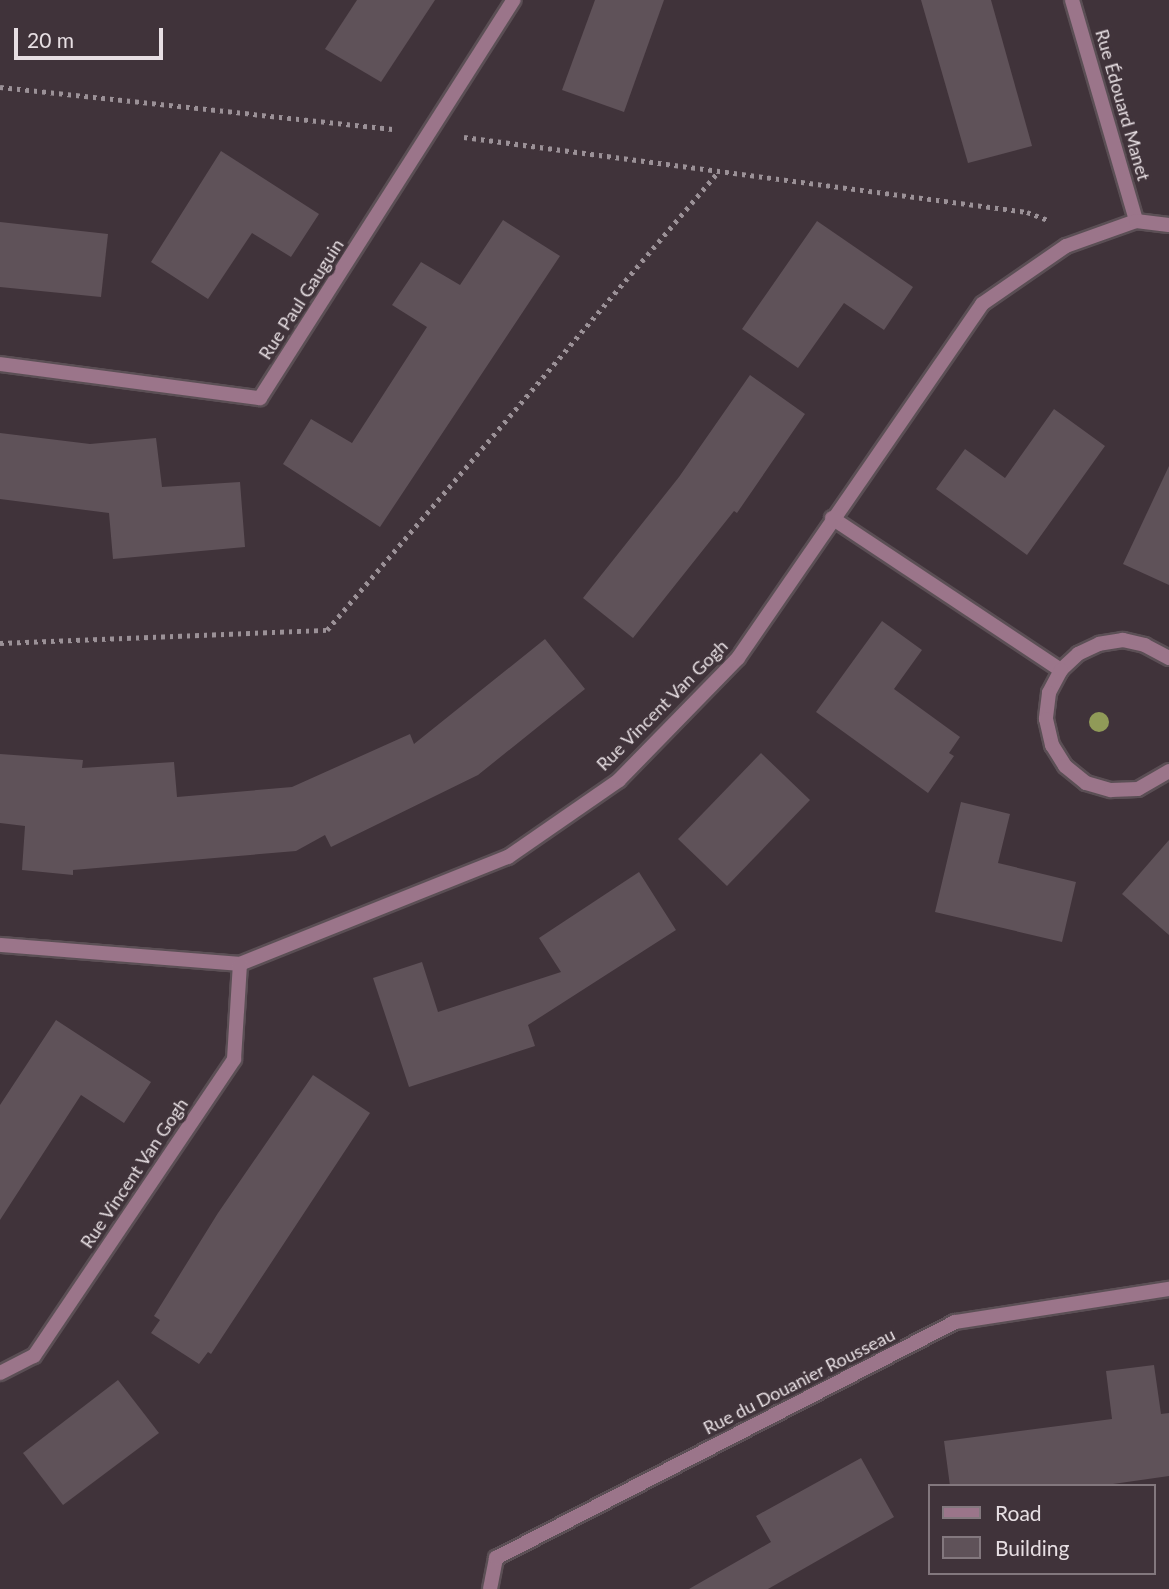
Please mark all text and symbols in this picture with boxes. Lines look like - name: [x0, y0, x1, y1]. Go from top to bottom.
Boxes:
- scale bar: [18, 14, 166, 58]
- text: 20 m: [27, 27, 74, 52]
- street label: Rue Édouard Manet: [1091, 27, 1155, 183]
- street label: Rue Paul Gauguin: [254, 235, 348, 363]
- street label: Rue Vincent Van Gogh: [592, 635, 732, 775]
- street label: Rue Vincent Van Gogh: [75, 1093, 193, 1253]
- street label: Rue du Douanier Rousseau: [699, 1323, 899, 1439]
- legend: [928, 1484, 1155, 1575]
- text: Road: [995, 1500, 1042, 1525]
- text: Building: [995, 1535, 1070, 1560]

